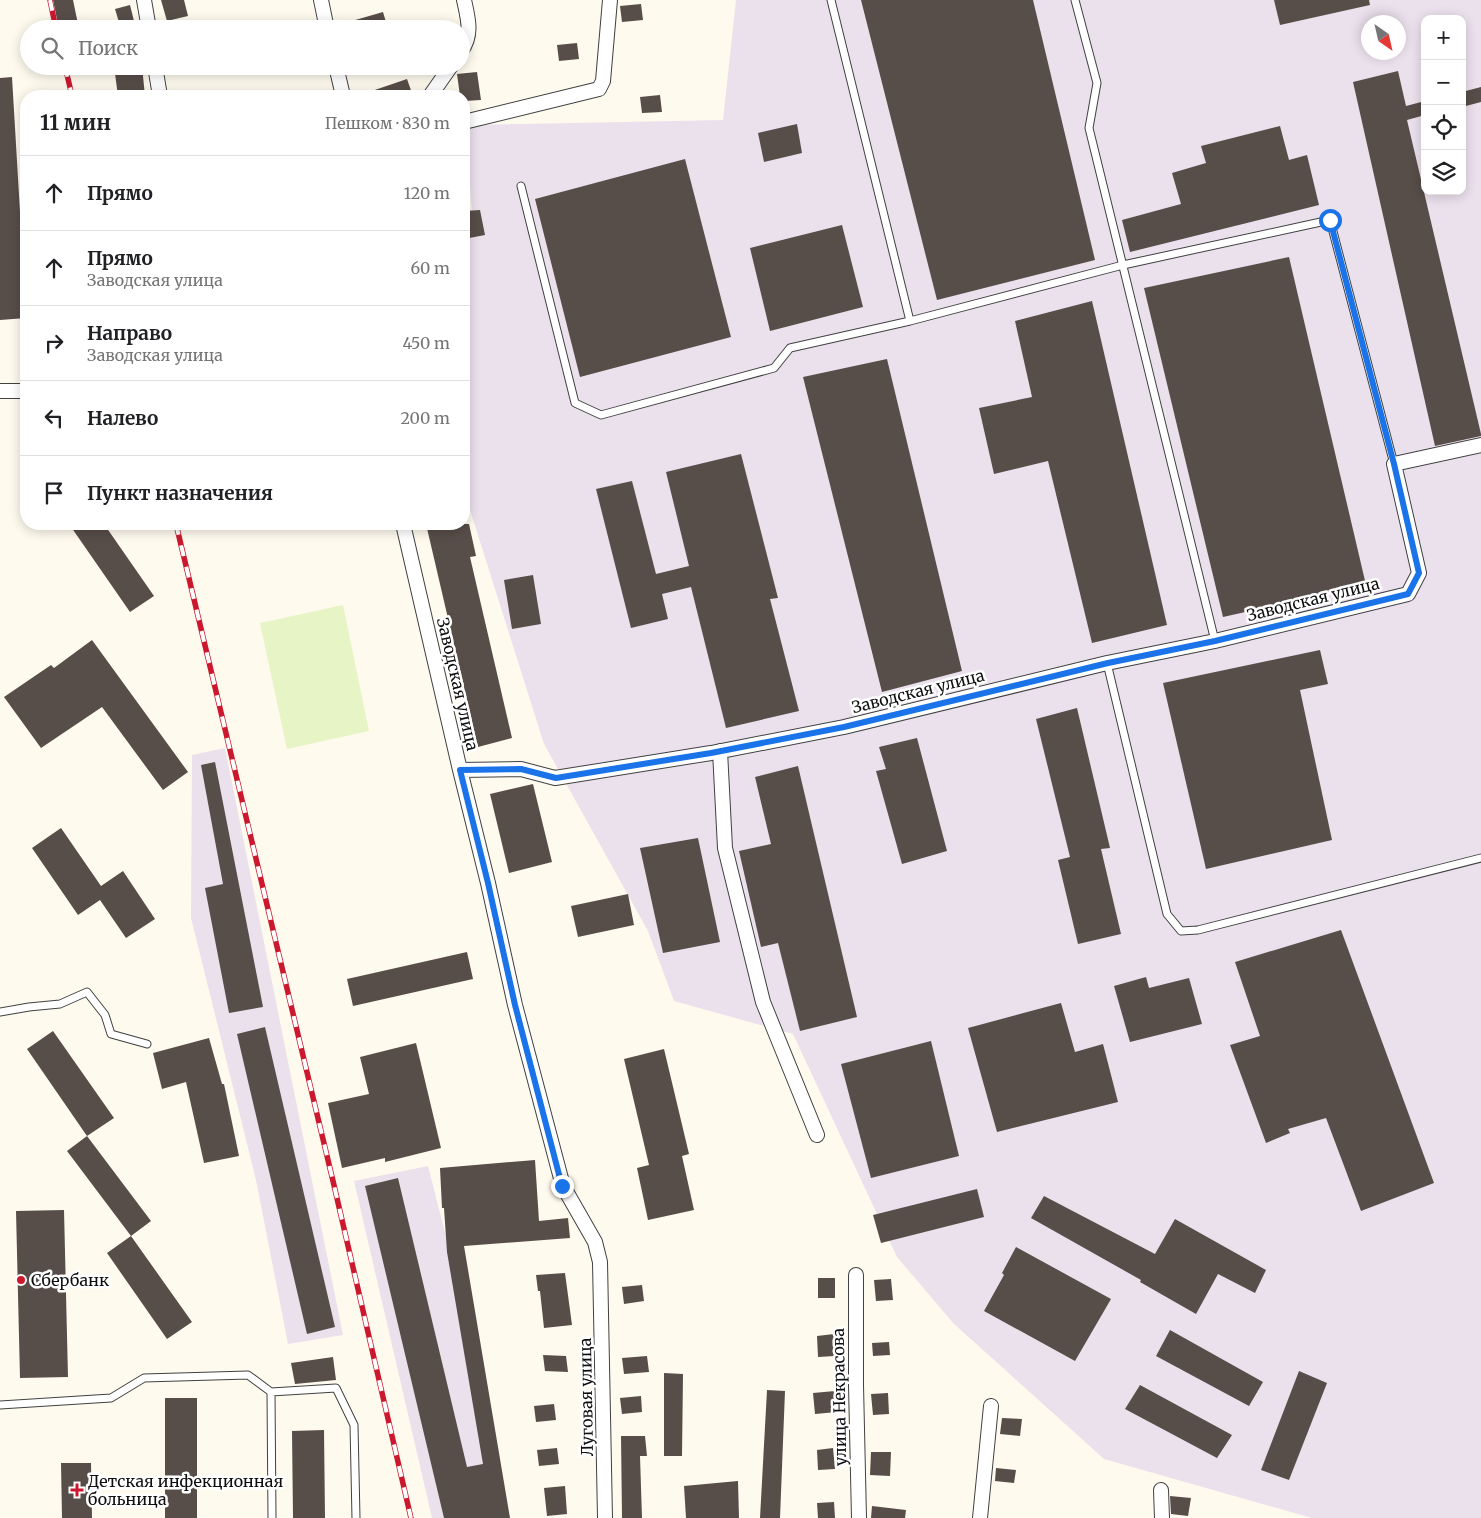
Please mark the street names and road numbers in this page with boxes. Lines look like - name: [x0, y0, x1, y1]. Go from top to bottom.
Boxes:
- street label: Заводская улица: [1245, 573, 1382, 625]
- street label: Заводская улица: [433, 616, 483, 753]
- street label: Заводская улица: [850, 665, 987, 717]
- street label: улица Некрасова: [828, 1327, 850, 1466]
- street label: Луговая улица: [575, 1337, 597, 1456]

